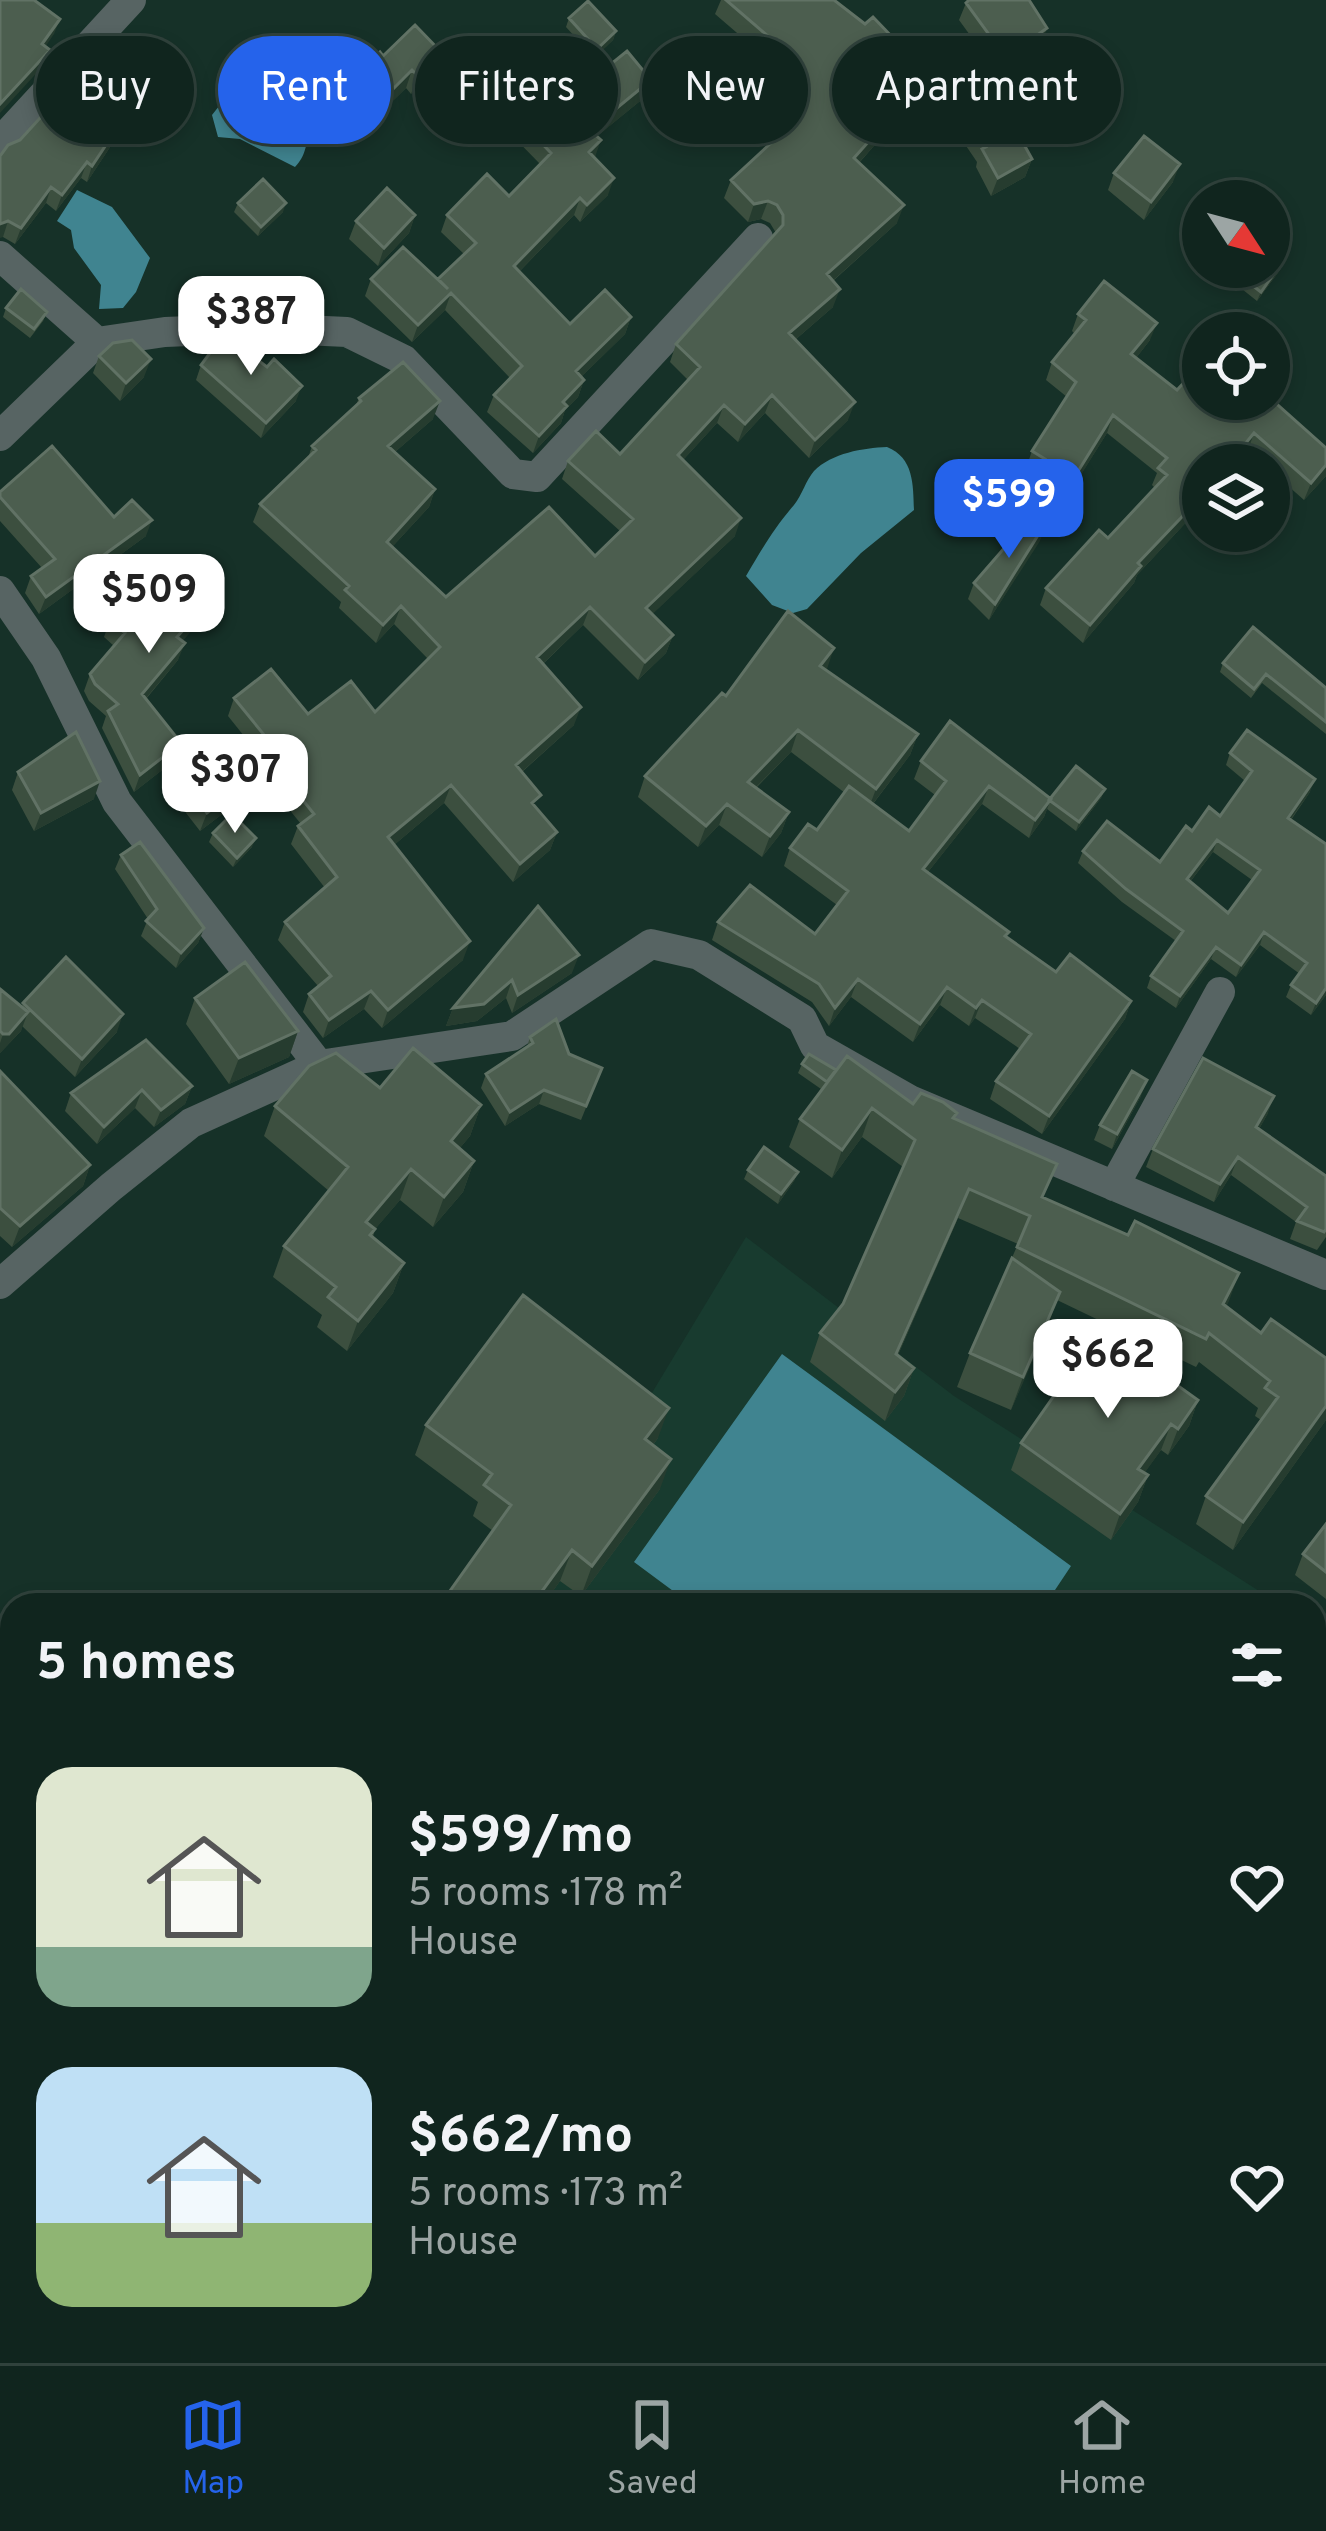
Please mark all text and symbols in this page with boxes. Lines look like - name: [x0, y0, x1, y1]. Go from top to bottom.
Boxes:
- chip: Buy: [36, 36, 194, 144]
- chip: Rent: [218, 36, 391, 144]
- chip: Filters: [415, 36, 618, 144]
- chip: New: [642, 36, 808, 144]
- chip: Apartment: [832, 36, 1121, 144]
- north arrow: [1182, 180, 1290, 288]
- map controls: [1182, 180, 1290, 552]
- pin: $387: [180, 276, 322, 378]
- text: $387: [205, 290, 297, 339]
- button: locate: [1182, 312, 1290, 420]
- button: layers: [1182, 444, 1290, 552]
- pin: $599: [938, 459, 1080, 561]
- text: $599: [961, 473, 1057, 522]
- pin: $509: [78, 554, 220, 656]
- text: $509: [101, 568, 197, 617]
- pin: $307: [164, 734, 306, 836]
- text: $307: [189, 748, 281, 797]
- pin: $662: [1037, 1319, 1179, 1421]
- text: $662: [1060, 1333, 1156, 1382]
- icon: filters: [1224, 1632, 1290, 1698]
- text: 5 homes: [36, 1633, 237, 1698]
- text: $599/mo: [408, 1806, 633, 1871]
- icon: home: [132, 1815, 276, 1959]
- icon: heart: [1224, 1854, 1290, 1920]
- text: 5 rooms · 178 m²: [408, 1871, 683, 1920]
- text: House: [408, 1920, 518, 1969]
- text: $662/mo: [408, 2106, 633, 2171]
- icon: home: [132, 2115, 276, 2259]
- icon: heart: [1224, 2154, 1290, 2220]
- text: 5 rooms · 173 m²: [408, 2171, 683, 2220]
- text: House: [408, 2220, 518, 2269]
- tab: Map: [180, 2392, 246, 2506]
- tab: Saved: [607, 2392, 698, 2506]
- tab: Home: [1058, 2392, 1146, 2506]

